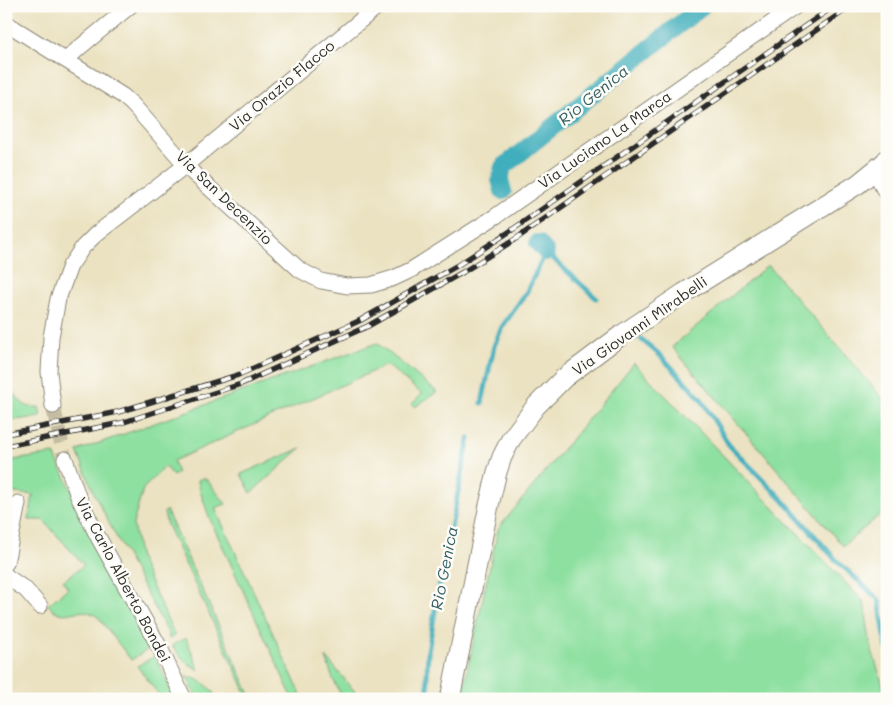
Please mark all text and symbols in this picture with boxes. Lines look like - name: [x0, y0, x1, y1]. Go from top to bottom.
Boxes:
- street label: Via Orazio Flacco: [224, 35, 338, 135]
- water label: Rio Genica: [553, 60, 632, 129]
- street label: Via Luciano La Marca: [534, 86, 675, 193]
- street label: Via San Decenzio: [172, 146, 277, 249]
- street label: Via Giovanni Mirabelli: [568, 271, 711, 379]
- street label: Via Carlo Alberto Bondei: [72, 494, 176, 666]
- water label: Rio Genica: [425, 524, 462, 611]

